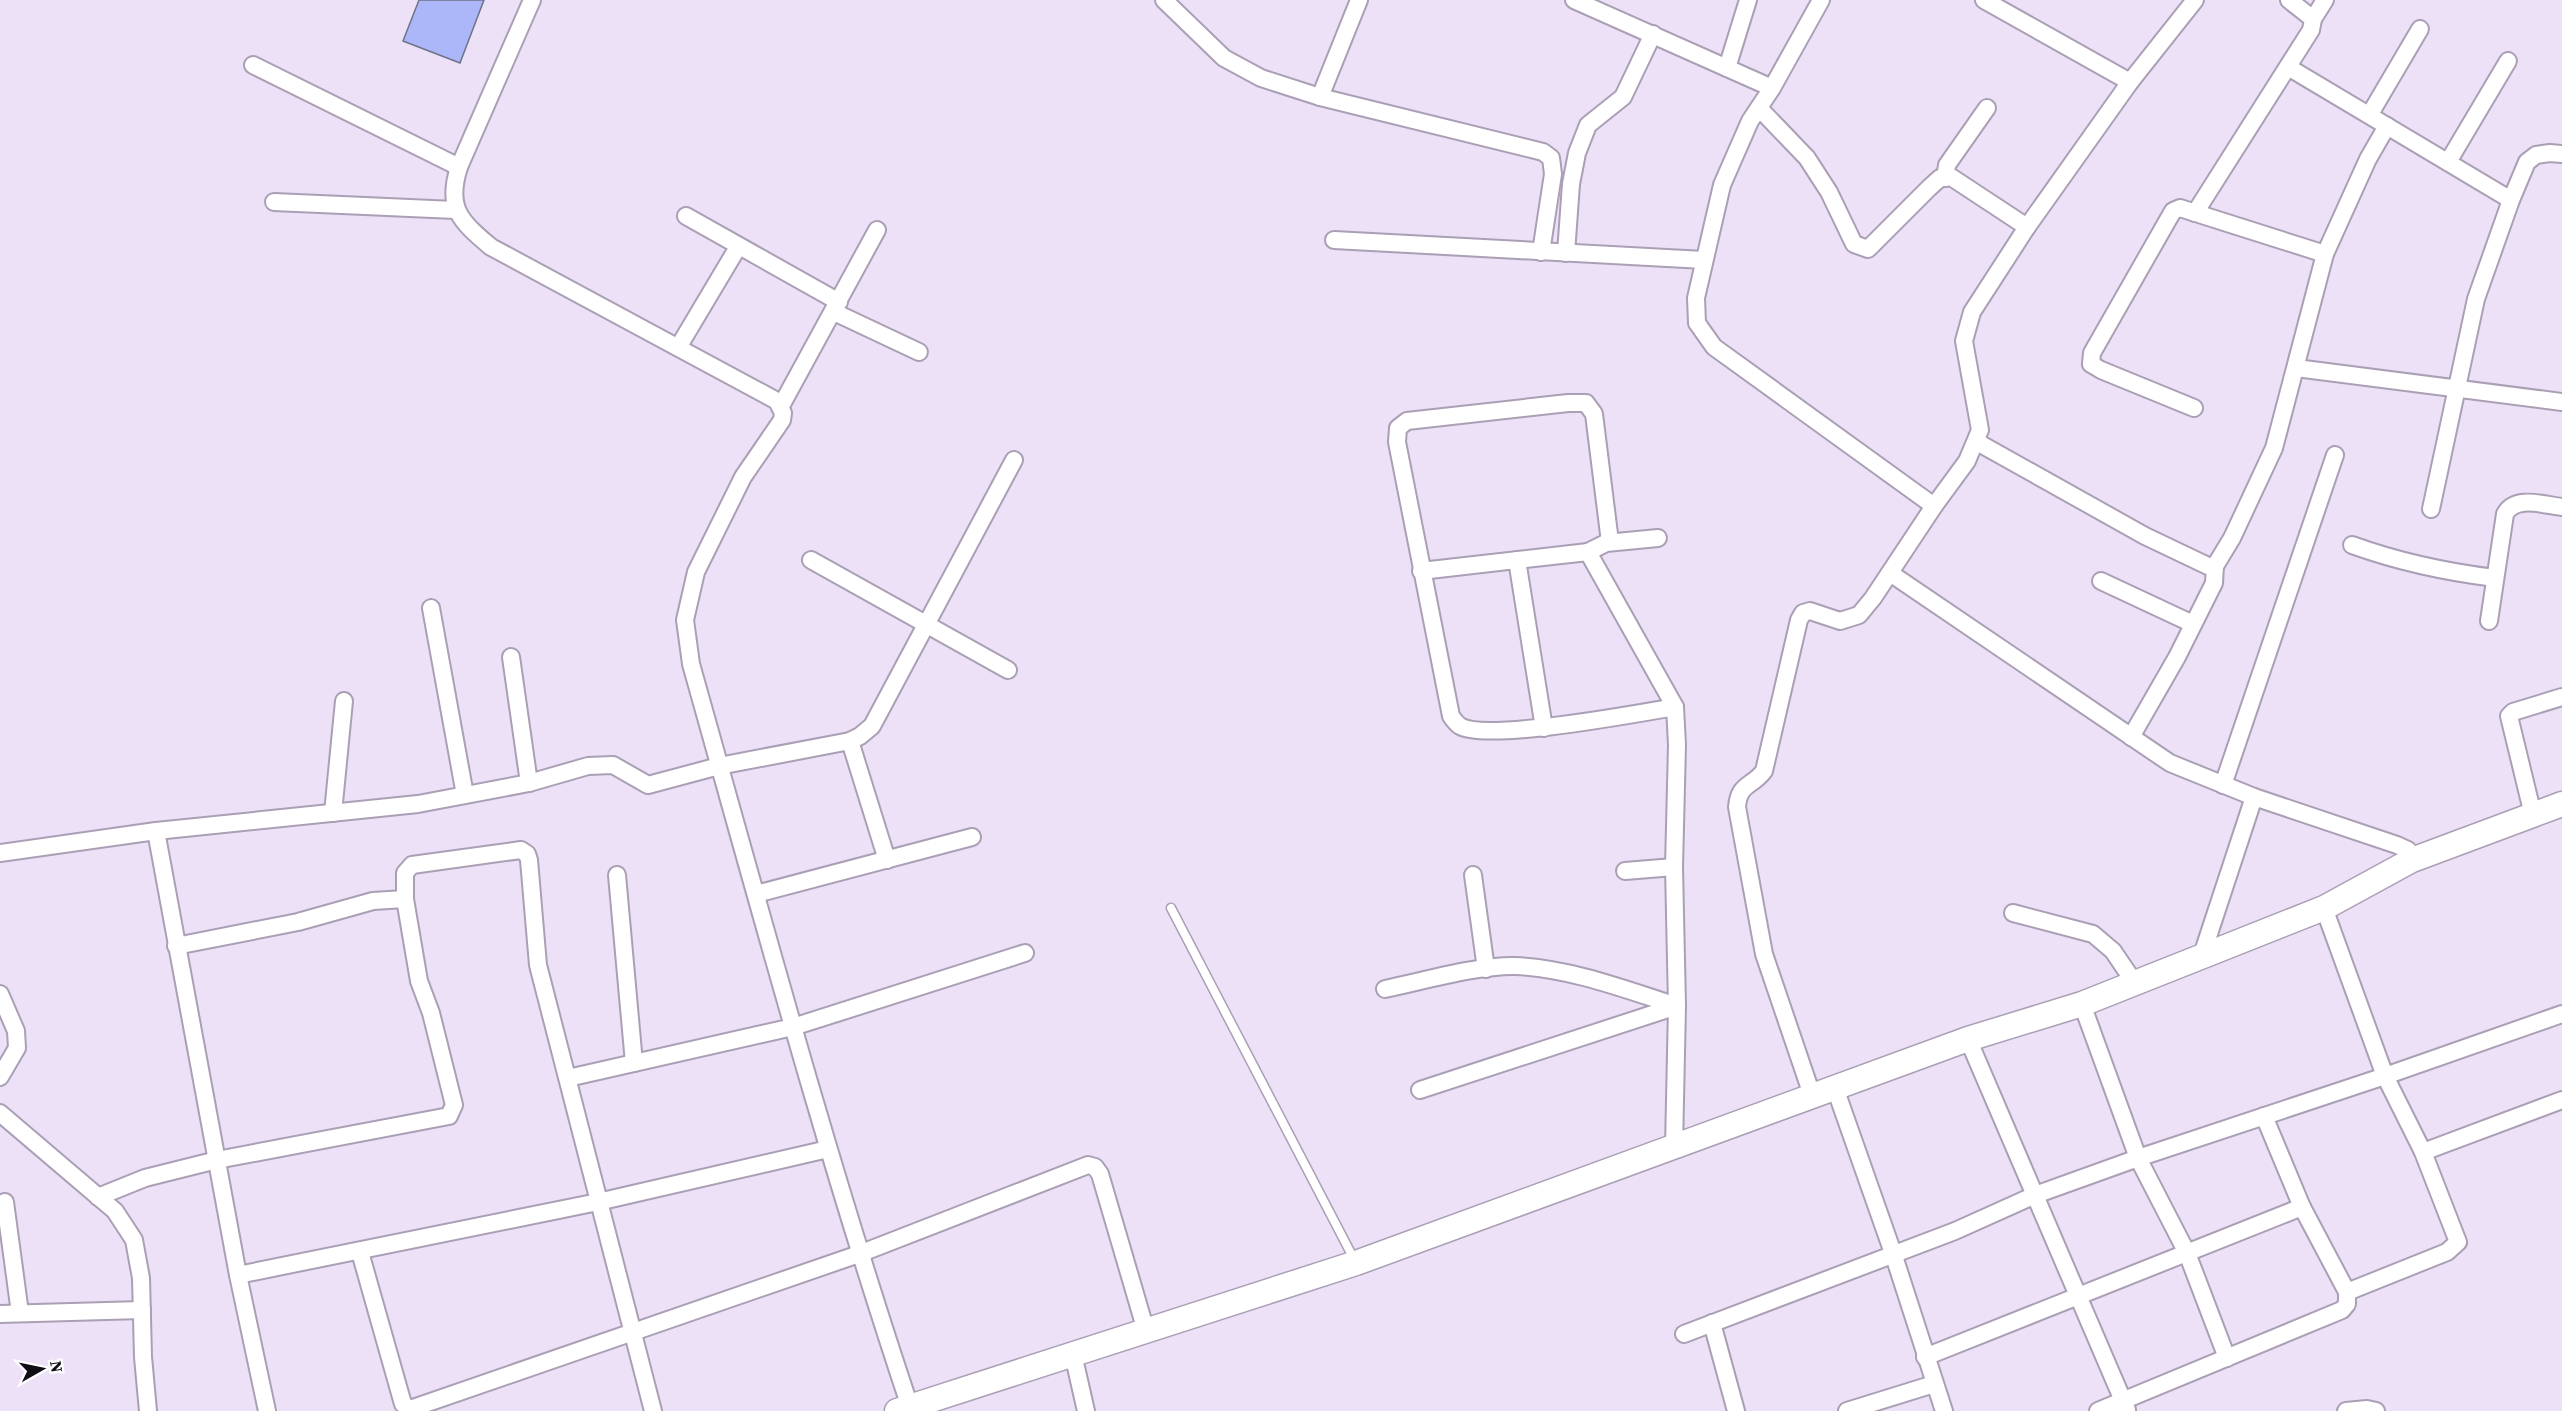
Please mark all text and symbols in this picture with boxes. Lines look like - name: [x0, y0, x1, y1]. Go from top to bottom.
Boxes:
- north arrow: [12, 1339, 72, 1399]
- text: N: [45, 1359, 69, 1374]

